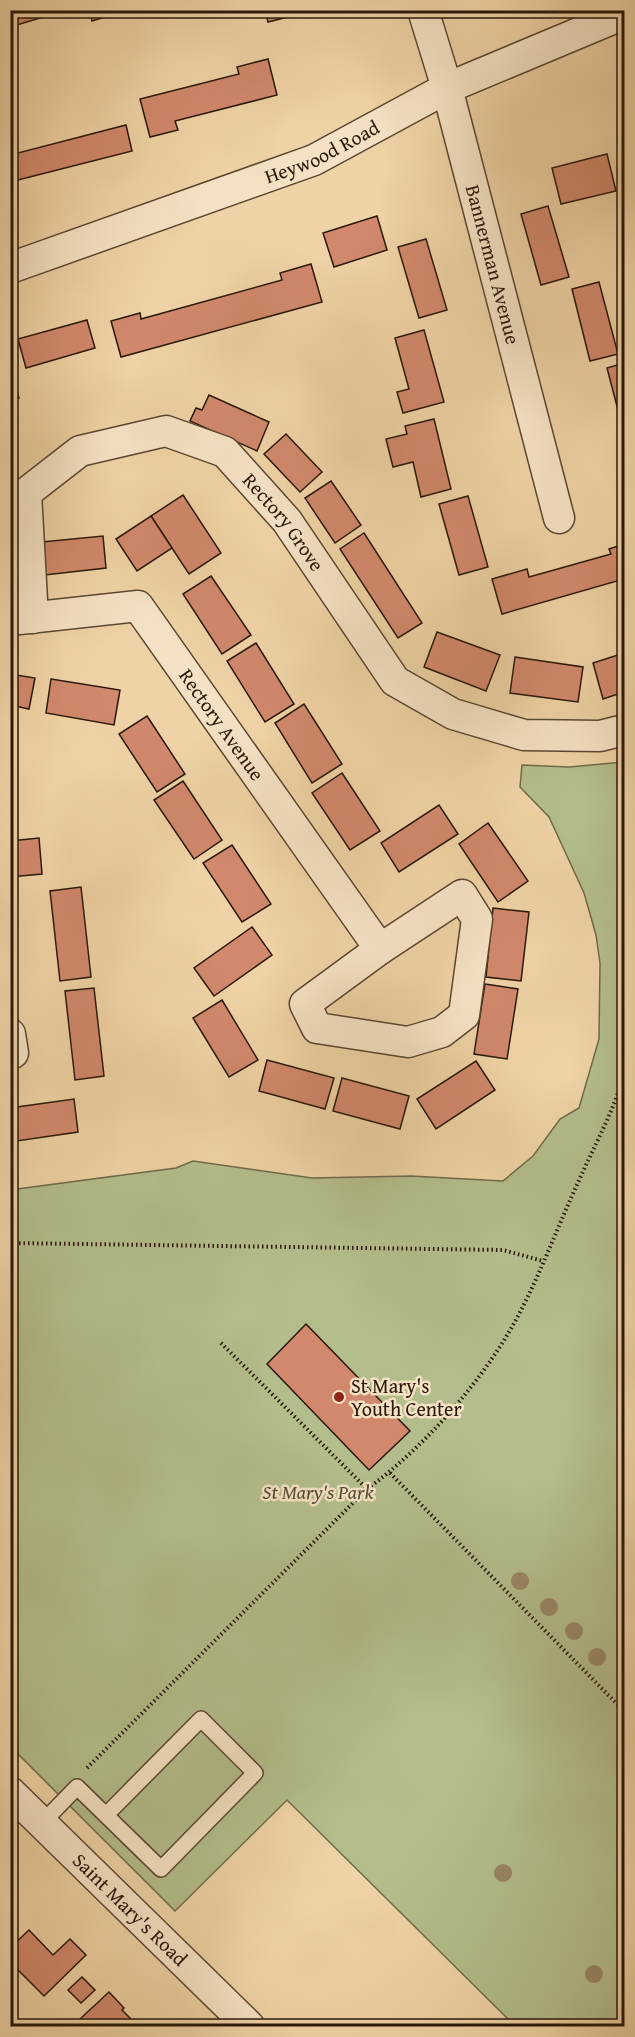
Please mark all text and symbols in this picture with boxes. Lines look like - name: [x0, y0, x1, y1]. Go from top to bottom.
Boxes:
- street label: Heywood Road: [260, 112, 385, 190]
- street label: Bannerman Avenue: [459, 181, 528, 347]
- street label: Rectory Grove: [236, 466, 332, 577]
- street label: Rectory Avenue: [172, 662, 272, 786]
- place label: St Mary's Youth Center: [351, 1371, 462, 1423]
- marker: St Mary's Youth Center: [332, 1390, 346, 1404]
- park label: St Mary's Park: [262, 1477, 375, 1506]
- street label: Saint Mary's Road: [66, 1846, 195, 1973]

